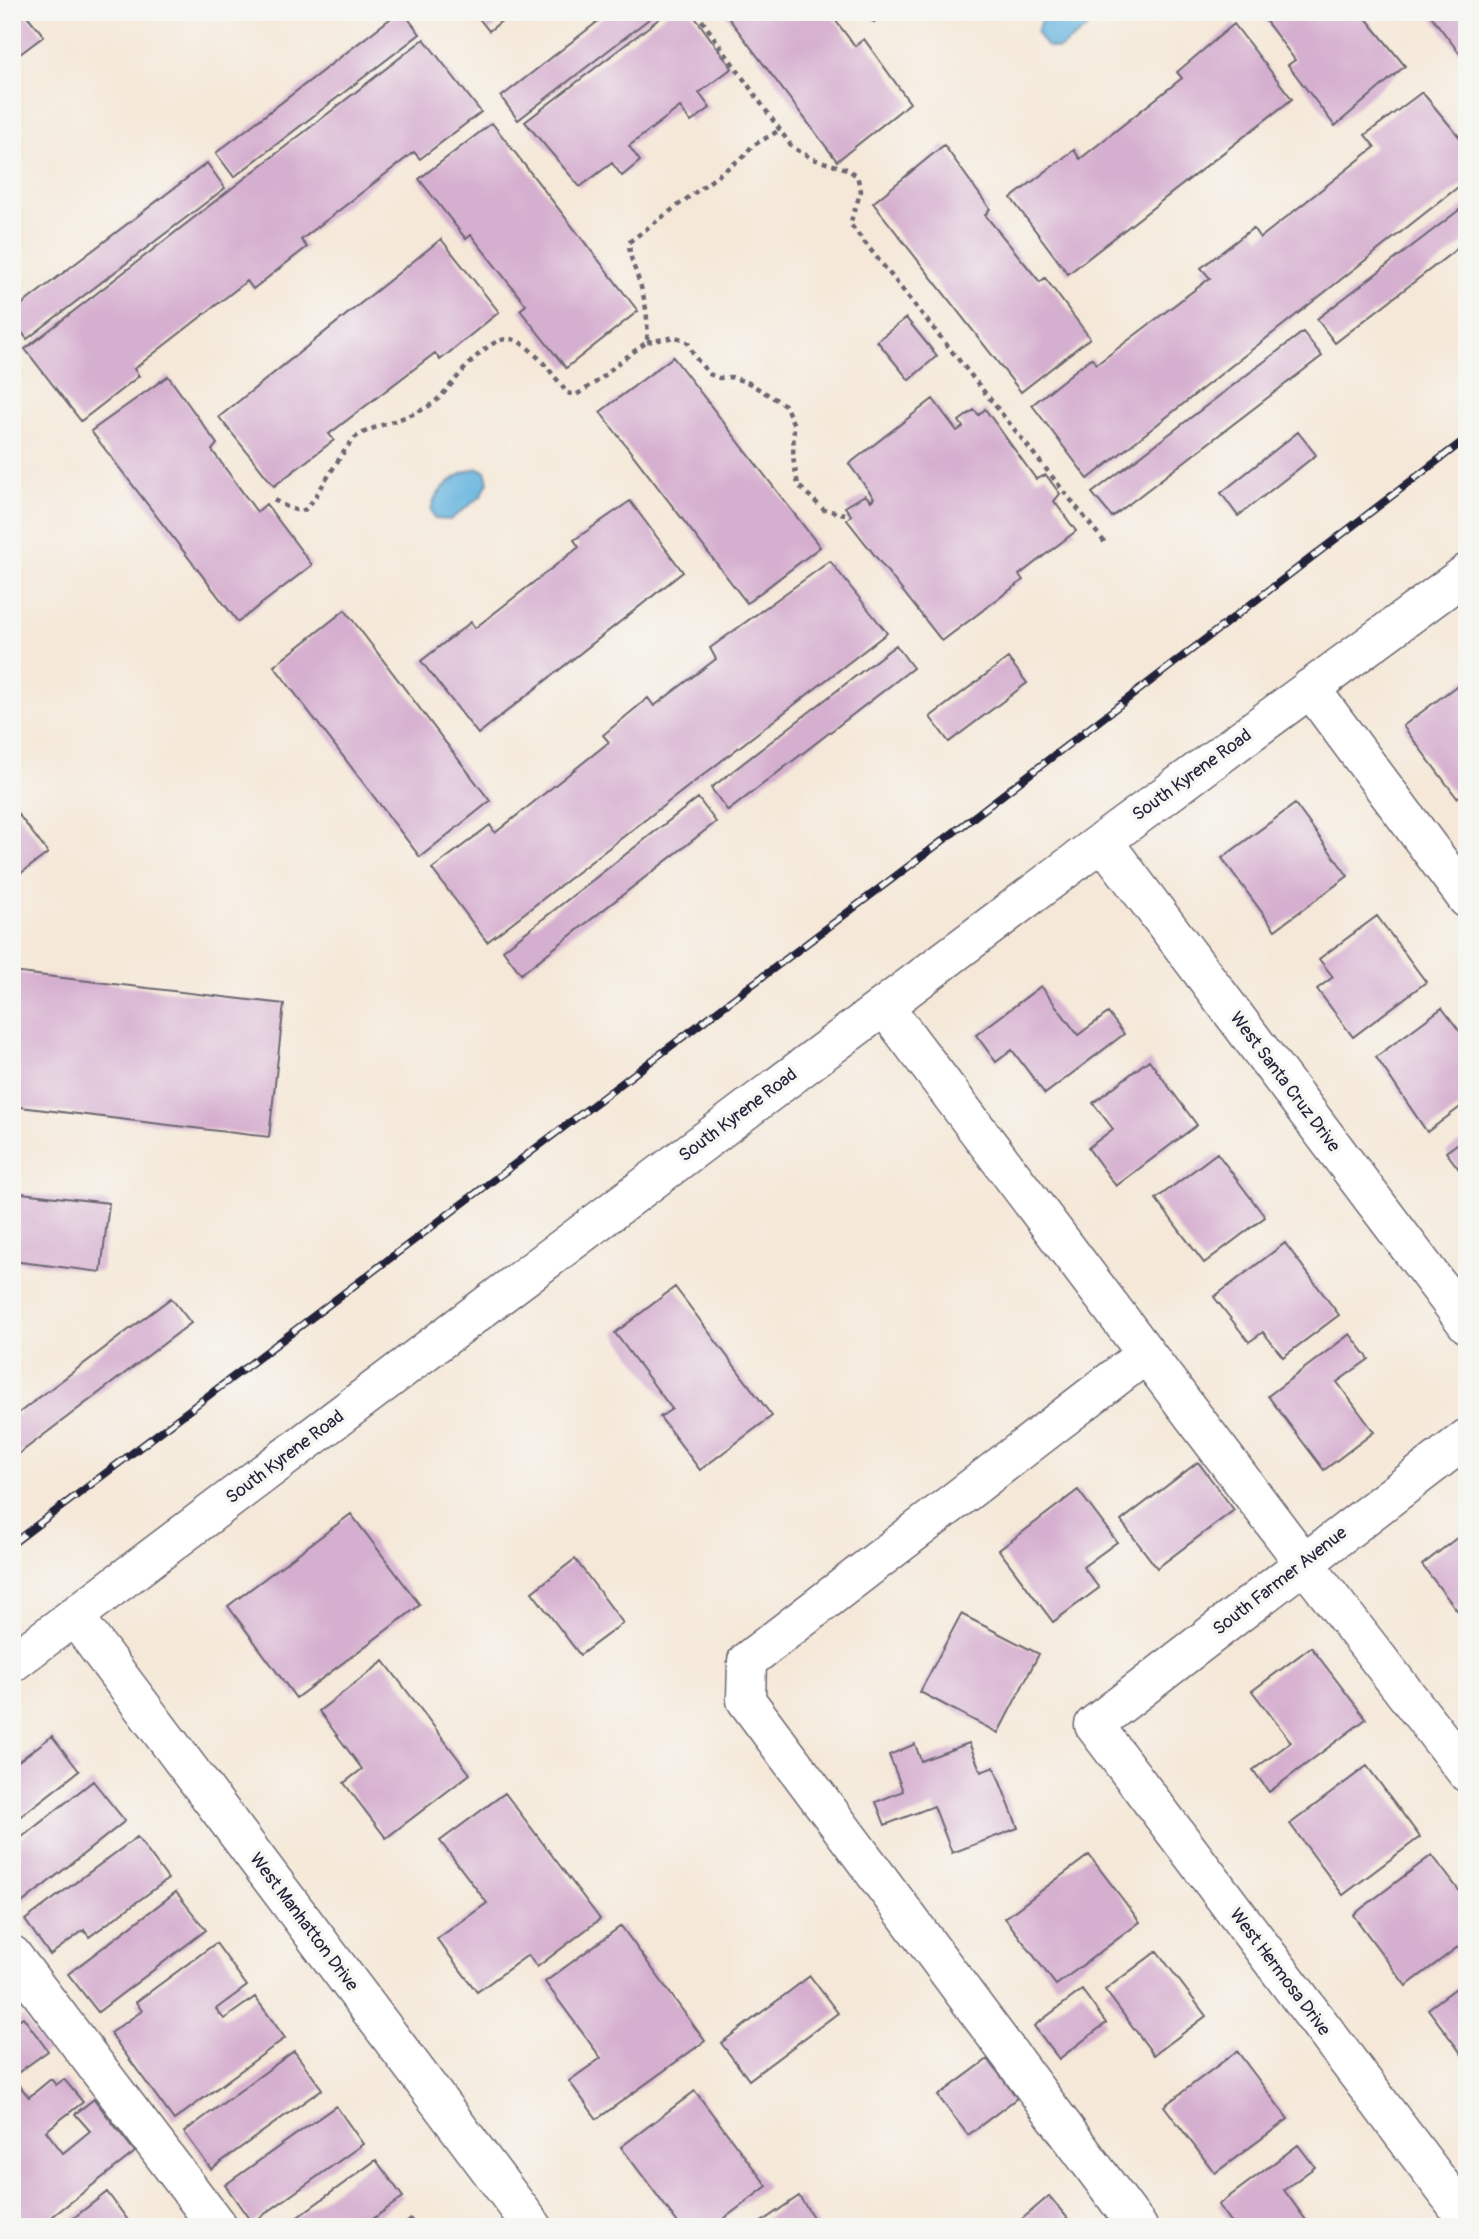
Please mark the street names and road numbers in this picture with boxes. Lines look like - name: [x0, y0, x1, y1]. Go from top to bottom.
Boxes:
- street label: South Kyrene Road: [1128, 724, 1256, 826]
- street label: West Santa Cruz Drive: [1225, 1007, 1345, 1157]
- street label: South Kyrene Road: [674, 1063, 802, 1167]
- street label: South Kyrene Road: [221, 1405, 349, 1509]
- street label: South Farmer Avenue: [1208, 1521, 1352, 1641]
- street label: West Manhatton Drive: [244, 1848, 364, 1996]
- street label: West Hermosa Drive: [1225, 1904, 1336, 2040]

